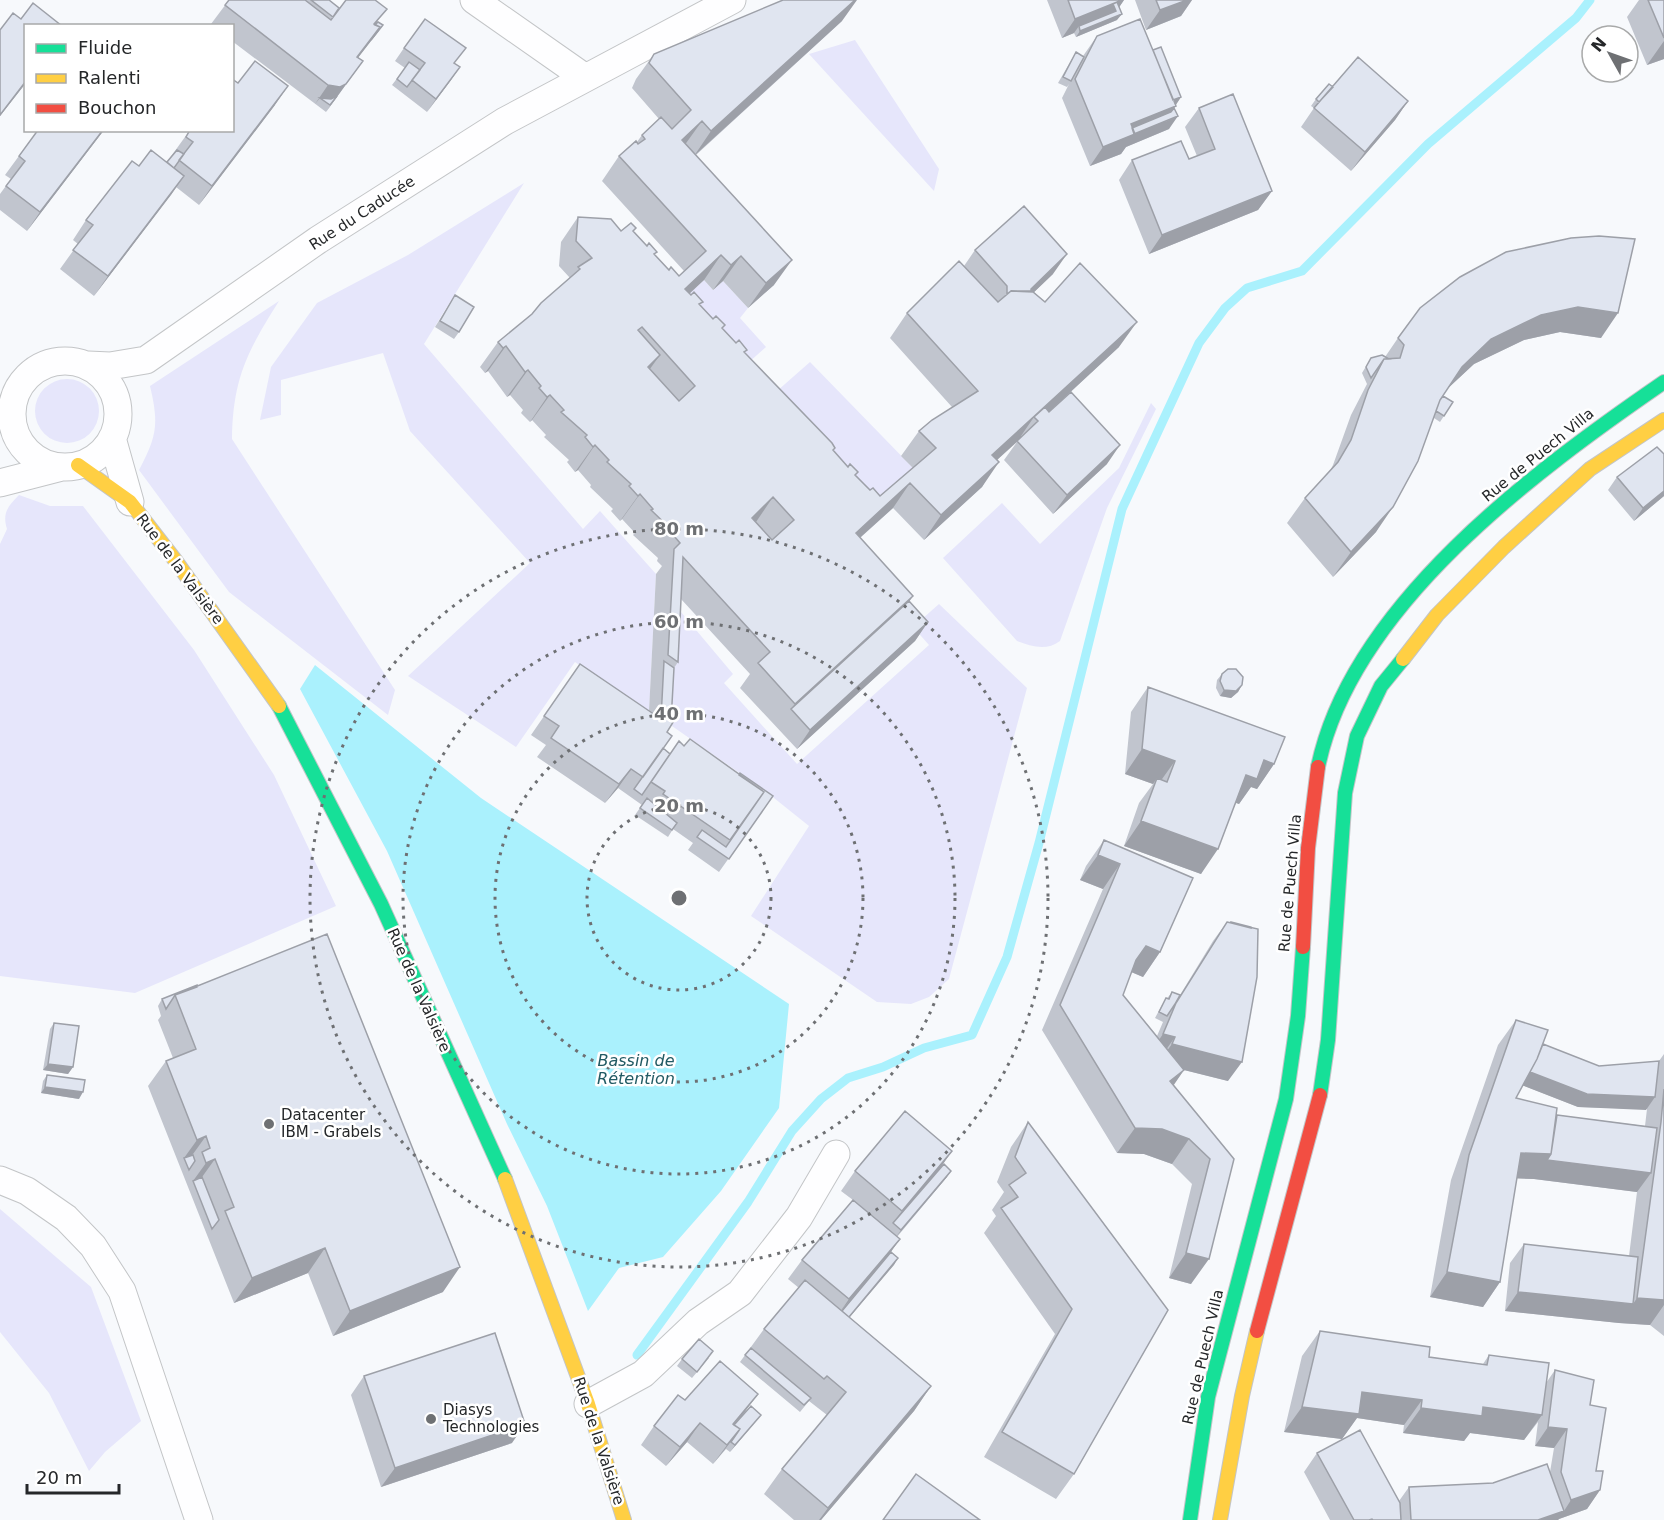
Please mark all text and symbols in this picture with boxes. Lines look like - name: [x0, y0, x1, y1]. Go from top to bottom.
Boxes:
- legend: [24, 24, 234, 132]
- north arrow: [1580, 24, 1640, 84]
- text: N: [1587, 33, 1610, 56]
- text: Fluide: [78, 37, 132, 58]
- text: Ralenti: [78, 67, 141, 88]
- text: Bouchon: [78, 97, 157, 118]
- street label: Rue du Caducée: [306, 172, 418, 254]
- street label: Rue de Puech Villa: [1479, 404, 1597, 506]
- street label: Rue de la Valsière: [133, 510, 227, 628]
- text: 80 m: [654, 518, 704, 539]
- text: 60 m: [654, 611, 704, 632]
- text: 40 m: [654, 703, 704, 724]
- text: 20 m: [654, 795, 704, 816]
- street label: Rue de Puech Villa: [1275, 813, 1305, 953]
- centre of rings: [669, 888, 689, 908]
- street label: Rue de la Valsière: [384, 925, 454, 1055]
- water label: Bassin de Rétention: [597, 1051, 675, 1088]
- place label: Datacenter IBM - Grabels: [281, 1106, 382, 1141]
- marker: Datacenter IBM - Grabels: [262, 1117, 276, 1131]
- street label: Rue de Puech Villa: [1179, 1288, 1227, 1426]
- street label: Rue de la Valsière: [570, 1375, 628, 1507]
- place label: Diasys Technologies: [442, 1401, 540, 1436]
- marker: Diasys Technologies: [424, 1412, 438, 1426]
- scale bar: [27, 1457, 118, 1495]
- text: 20 m: [36, 1467, 82, 1488]

